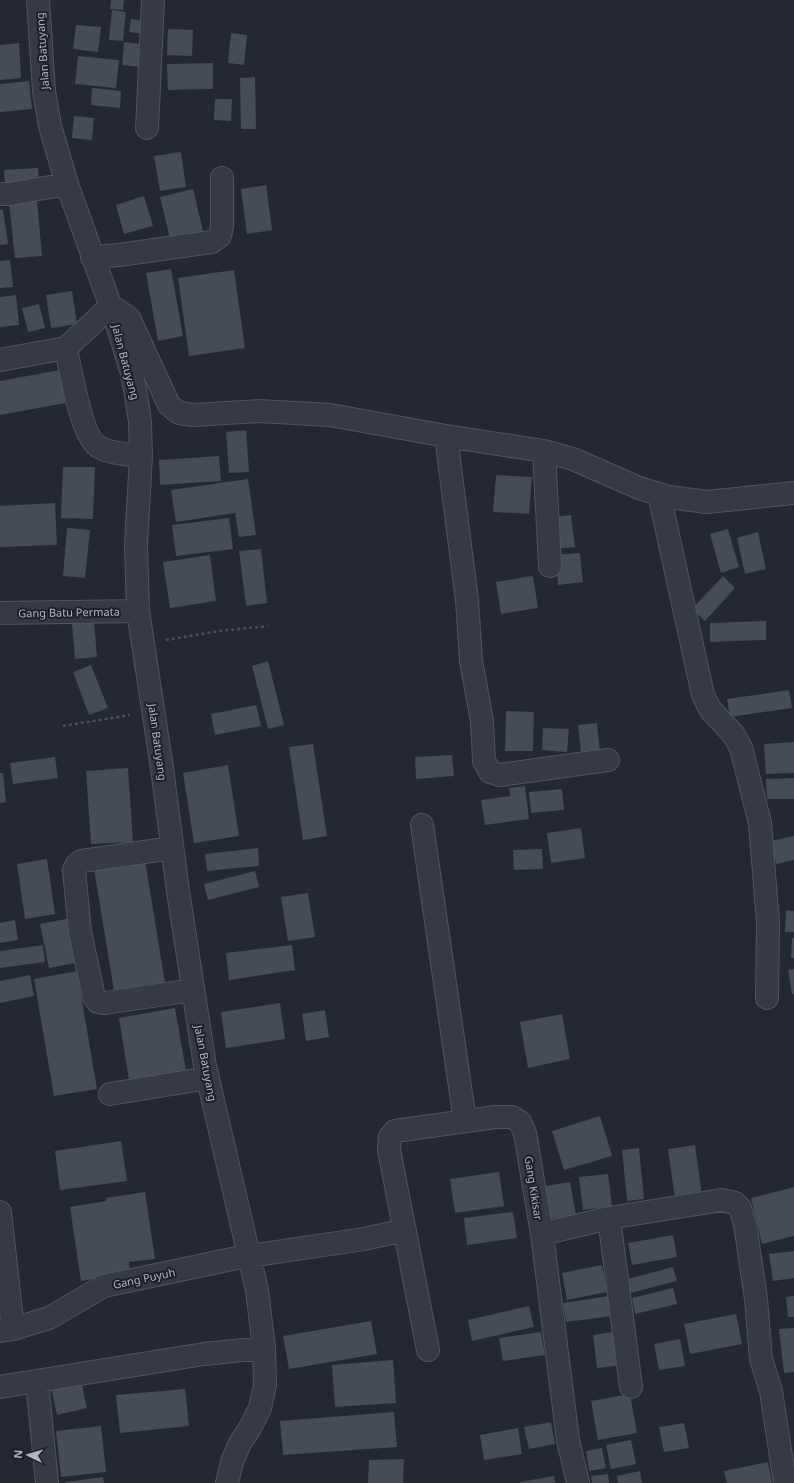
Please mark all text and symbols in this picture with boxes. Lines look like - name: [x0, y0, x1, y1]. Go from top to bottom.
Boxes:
- street label: Jalan Batuyang: [32, 12, 52, 91]
- street label: Jalan Batuyang: [108, 322, 143, 401]
- street label: Gang Batu Permata: [18, 604, 120, 620]
- street label: Jalan Batuyang: [145, 702, 171, 781]
- street label: Jalan Batuyang: [191, 1023, 221, 1102]
- street label: Gang Kikisar: [522, 1155, 547, 1222]
- street label: Gang Puyuh: [111, 1264, 177, 1292]
- north arrow: [8, 1435, 48, 1475]
- text: N: [10, 1449, 25, 1459]

